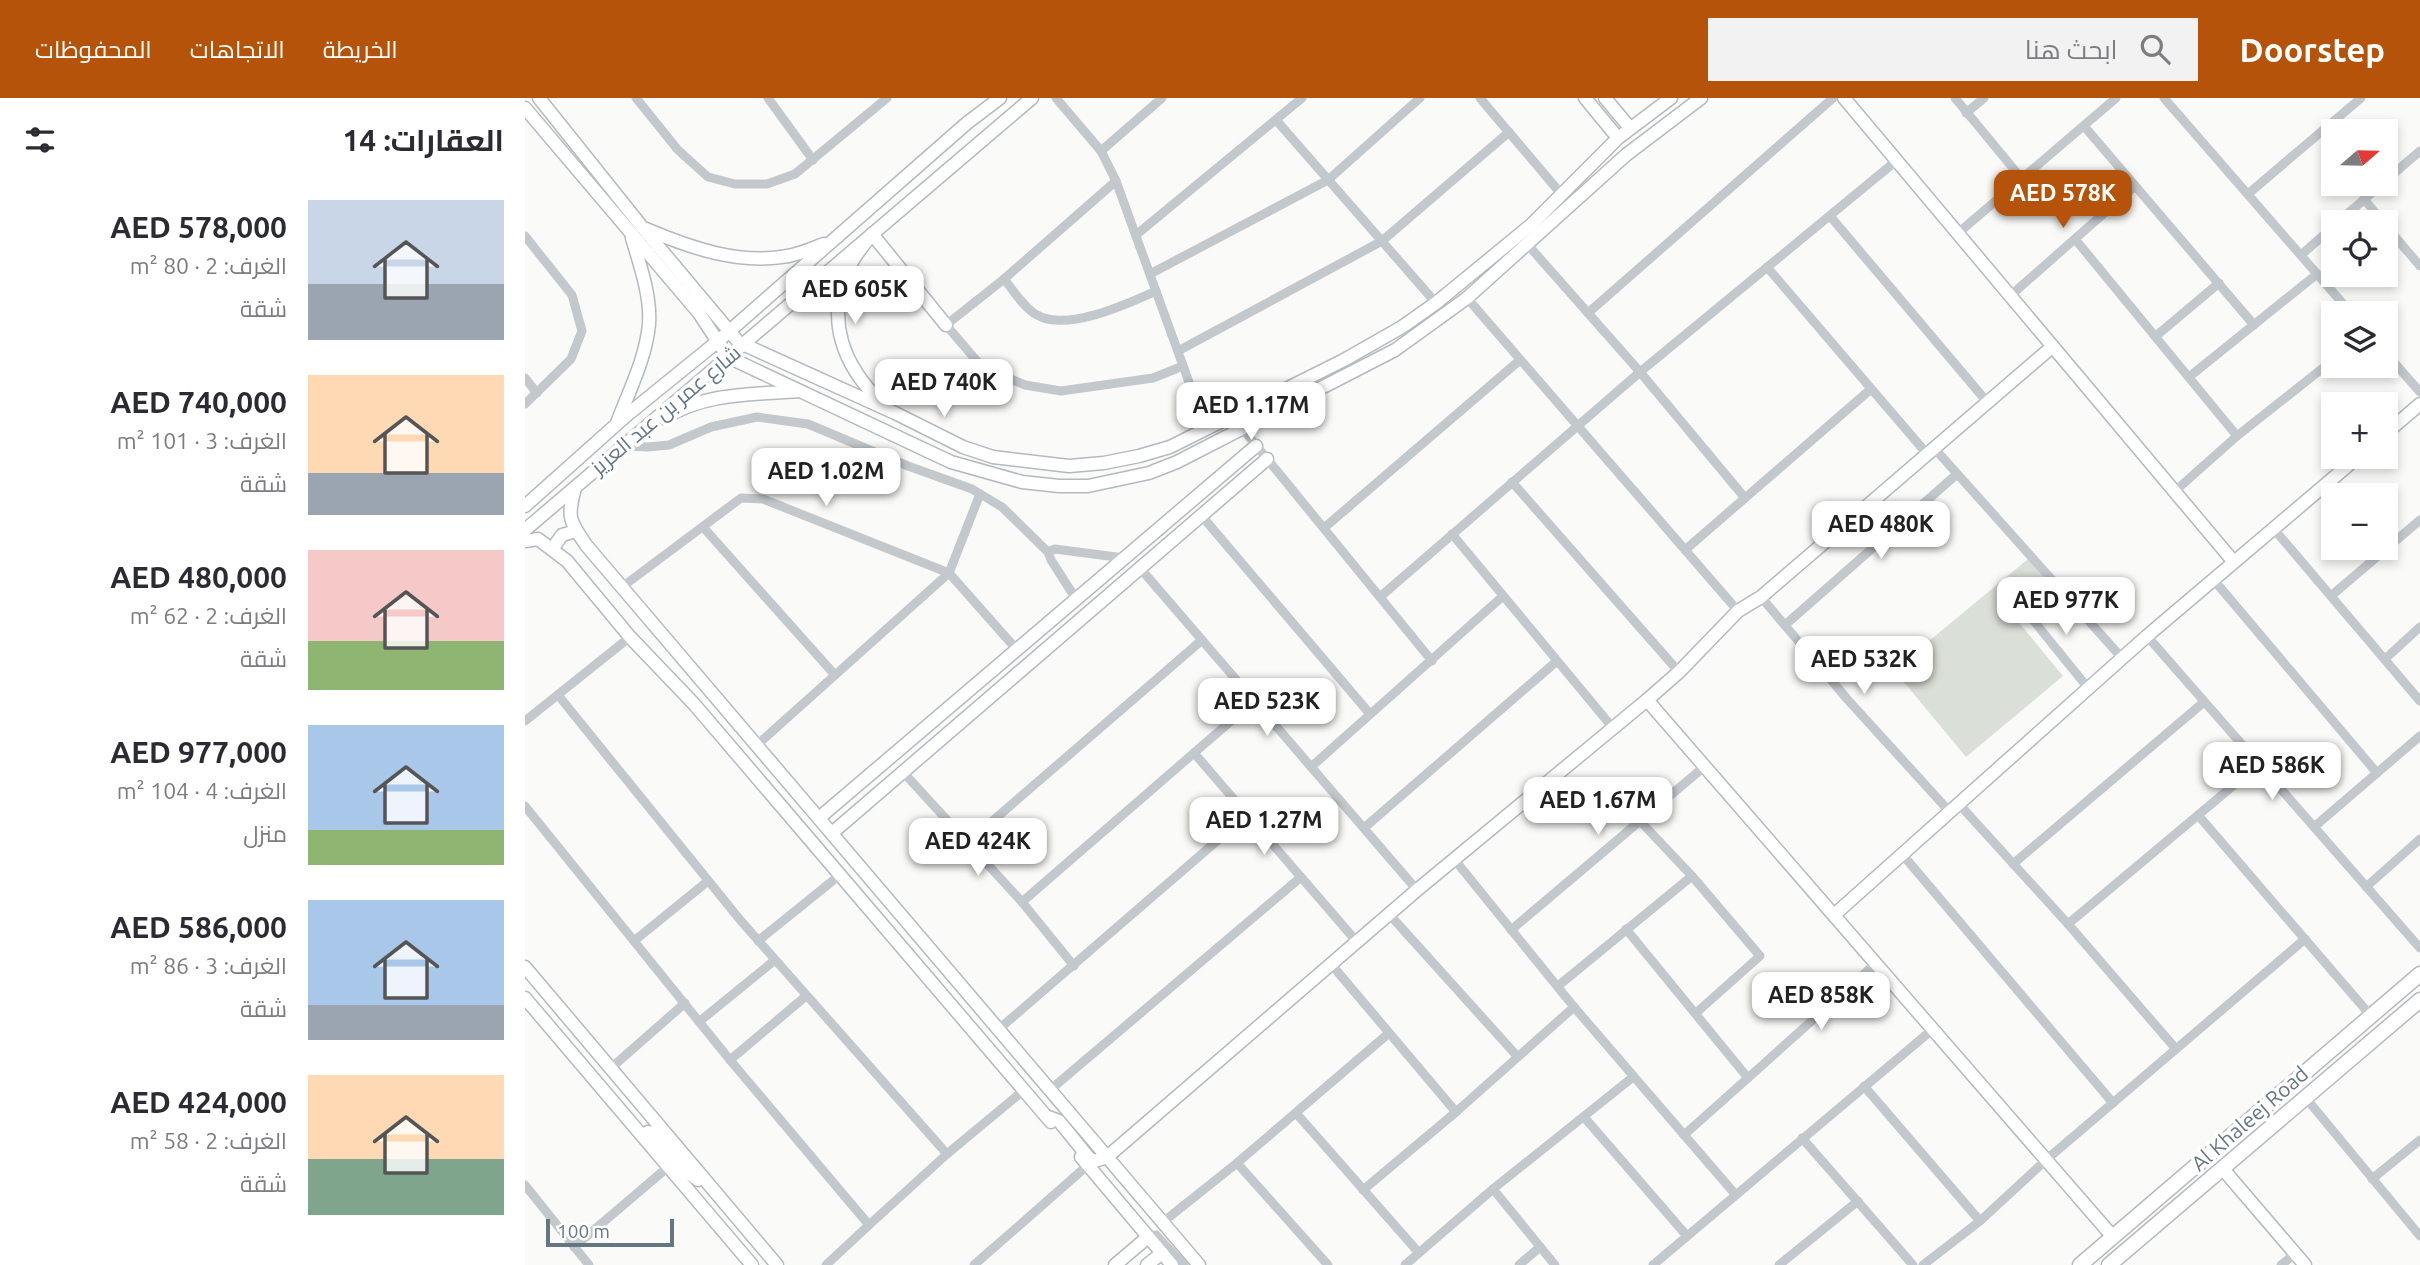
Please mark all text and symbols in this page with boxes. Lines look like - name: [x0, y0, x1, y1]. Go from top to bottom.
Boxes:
- search box: [1708, 18, 2198, 81]
- icon: search: [2136, 30, 2174, 68]
- text: Doorstep: [2240, 31, 2385, 68]
- text: ابحث هنا: [2025, 35, 2118, 64]
- text: المحفوظات: [35, 36, 152, 63]
- text: الاتجاهات: [190, 36, 285, 63]
- text: الخريطة: [323, 36, 398, 63]
- north arrow: [2321, 119, 2397, 196]
- map controls: [2321, 119, 2398, 560]
- icon: filters: [21, 121, 59, 159]
- text: العقارات: 14: [342, 123, 504, 157]
- pin: AED 578K: [1991, 170, 2135, 230]
- text: AED 578K: [2010, 180, 2116, 205]
- text: AED 578,000: [110, 210, 287, 244]
- button: locate: [2321, 210, 2398, 287]
- icon: home: [364, 228, 448, 312]
- text: الغرف: 2 · 80 m²: [130, 253, 287, 278]
- pin: AED 605K: [783, 266, 927, 326]
- text: AED 605K: [802, 276, 908, 301]
- text: شقة: [240, 296, 287, 321]
- button: layers: [2321, 301, 2398, 378]
- street label: شارع عمر بن عبد العزيز: [585, 340, 747, 482]
- pin: AED 740K: [872, 360, 1016, 419]
- text: AED 740K: [891, 369, 997, 394]
- pin: AED 1.17M: [1171, 382, 1331, 442]
- text: AED 740,000: [110, 385, 287, 419]
- text: AED 1.17M: [1192, 392, 1310, 417]
- button: +: [2321, 392, 2398, 469]
- icon: home: [364, 403, 448, 487]
- text: الغرف: 3 · 101 m²: [117, 428, 287, 453]
- pin: AED 1.02M: [746, 448, 906, 508]
- text: AED 1.02M: [767, 458, 885, 483]
- text: شقة: [240, 471, 287, 496]
- button: −: [2321, 483, 2398, 560]
- pin: AED 480K: [1809, 502, 1953, 561]
- text: AED 480K: [1828, 511, 1934, 536]
- text: AED 480,000: [110, 560, 287, 594]
- icon: home: [364, 578, 448, 662]
- pin: AED 977K: [1994, 578, 2138, 637]
- text: AED 977K: [2013, 587, 2119, 612]
- text: الغرف: 2 · 62 m²: [130, 603, 287, 628]
- pin: AED 532K: [1792, 636, 1936, 696]
- text: شقة: [240, 646, 287, 671]
- text: AED 532K: [1811, 646, 1917, 671]
- pin: AED 523K: [1195, 678, 1339, 738]
- text: AED 523K: [1214, 688, 1320, 713]
- text: AED 977,000: [110, 735, 287, 769]
- pin: AED 586K: [2200, 742, 2344, 802]
- text: AED 586K: [2219, 752, 2325, 777]
- icon: home: [364, 753, 448, 837]
- text: الغرف: 4 · 104 m²: [117, 778, 287, 803]
- pin: AED 1.67M: [1518, 778, 1678, 837]
- text: AED 1.67M: [1539, 787, 1657, 812]
- pin: AED 1.27M: [1184, 798, 1344, 857]
- text: AED 1.27M: [1205, 807, 1323, 832]
- pin: AED 424K: [906, 818, 1050, 878]
- text: منزل: [243, 821, 287, 846]
- text: AED 424K: [925, 828, 1031, 853]
- text: AED 586,000: [110, 910, 287, 944]
- icon: home: [364, 928, 448, 1012]
- text: الغرف: 3 · 86 m²: [130, 953, 287, 978]
- pin: AED 858K: [1749, 972, 1893, 1032]
- text: AED 858K: [1768, 982, 1874, 1007]
- text: شقة: [240, 996, 287, 1021]
- street label: Al Khaleej Road: [2186, 1061, 2313, 1175]
- text: AED 424,000: [110, 1085, 287, 1119]
- icon: home: [364, 1103, 448, 1187]
- text: الغرف: 2 · 58 m²: [130, 1128, 287, 1153]
- text: شقة: [240, 1171, 287, 1196]
- scale bar: [546, 1216, 674, 1248]
- text: 100 m: [557, 1220, 610, 1242]

